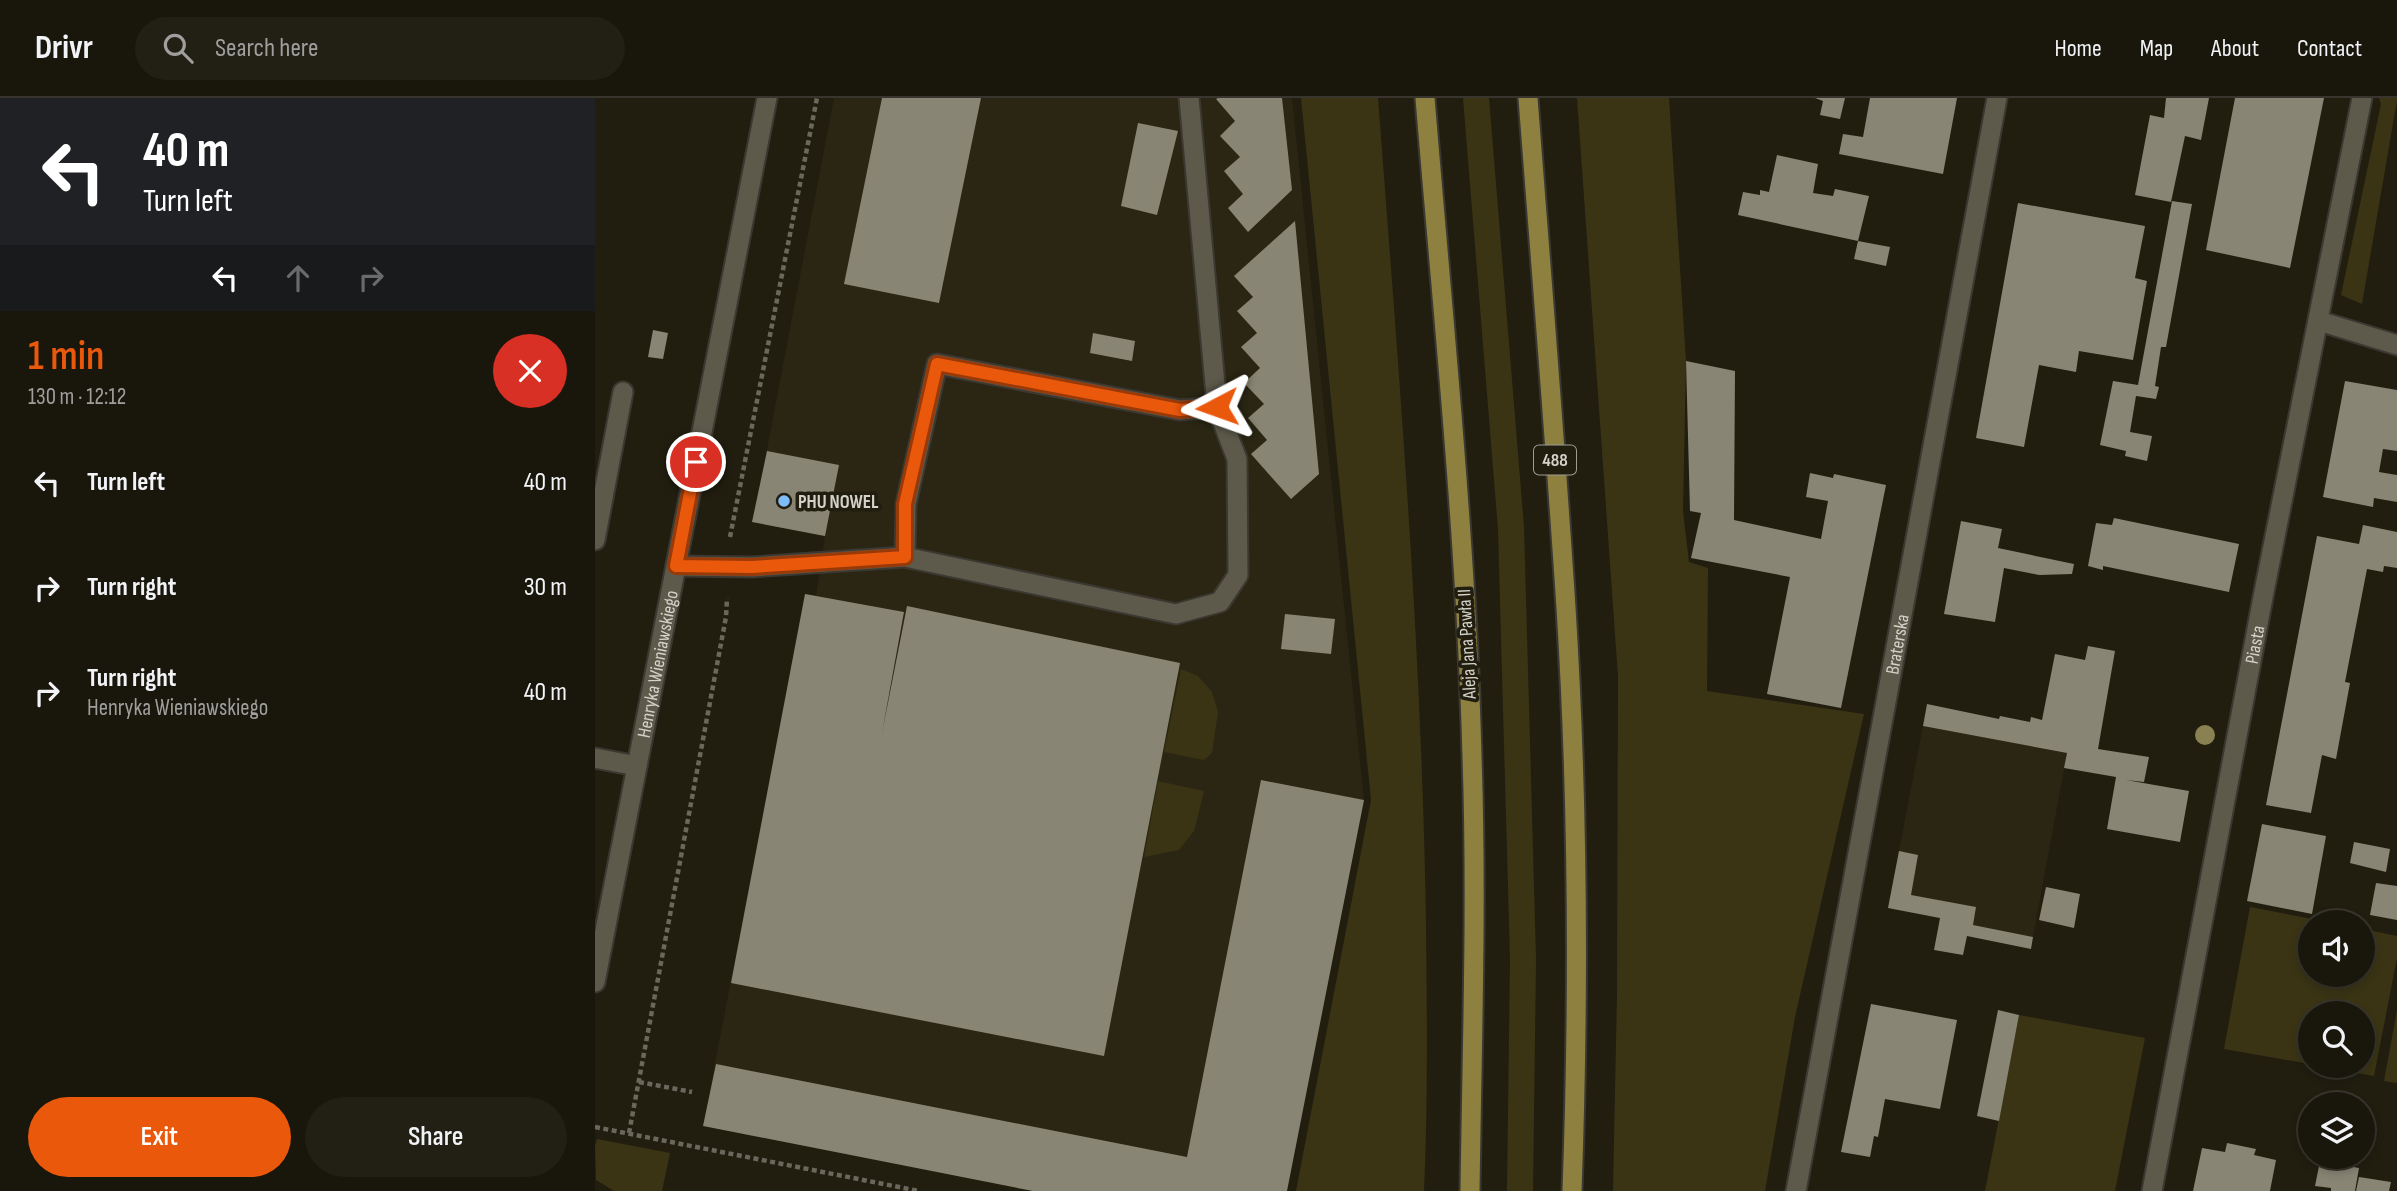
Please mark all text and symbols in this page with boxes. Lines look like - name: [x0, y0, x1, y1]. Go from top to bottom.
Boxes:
- search box: [135, 17, 625, 80]
- text: Drivr: [35, 28, 93, 68]
- icon: search: [159, 29, 197, 67]
- text: Search here: [215, 33, 318, 64]
- text: Home: [2054, 34, 2102, 63]
- text: Map: [2140, 34, 2173, 63]
- text: About: [2211, 34, 2259, 63]
- text: Contact: [2297, 34, 2362, 63]
- text: 40 m: [143, 122, 229, 181]
- icon: left: [28, 126, 119, 217]
- text: Turn left: [143, 182, 233, 221]
- icon: left: [206, 259, 244, 297]
- icon: ahead: [279, 259, 317, 297]
- icon: right: [352, 259, 390, 297]
- text: 1 min: [28, 331, 104, 382]
- button: close: [493, 334, 567, 408]
- position arrow: [1180, 370, 1254, 444]
- text: 130 m · 12:12: [28, 383, 126, 411]
- pin: [666, 432, 726, 492]
- icon: arrive: [677, 443, 715, 481]
- road number: 488: [1534, 446, 1576, 474]
- icon: left: [28, 464, 66, 502]
- text: Turn left: [87, 467, 165, 498]
- text: 40 m: [524, 467, 567, 498]
- place label: PHU NOWEL: [798, 491, 879, 514]
- marker: PHU NOWEL: [776, 493, 792, 509]
- icon: right: [28, 569, 66, 607]
- text: Turn right: [87, 572, 176, 603]
- text: 30 m: [524, 572, 567, 603]
- street label: Aleja Jana Pawła II: [1453, 588, 1482, 701]
- street label: Henryka Wieniawskiego: [633, 589, 684, 740]
- street label: Braterska: [1881, 612, 1915, 676]
- street label: Piasta: [2241, 624, 2270, 666]
- text: Turn right: [87, 663, 176, 694]
- icon: right: [28, 674, 66, 712]
- text: 40 m: [524, 677, 567, 708]
- text: Henryka Wieniawskiego: [87, 694, 268, 722]
- map controls: [2298, 910, 2375, 1169]
- button: sound: [2298, 910, 2375, 987]
- button: search: [2298, 1001, 2375, 1078]
- button: layers: [2298, 1092, 2375, 1169]
- button: Exit: [28, 1097, 291, 1177]
- button: Share: [305, 1097, 567, 1177]

